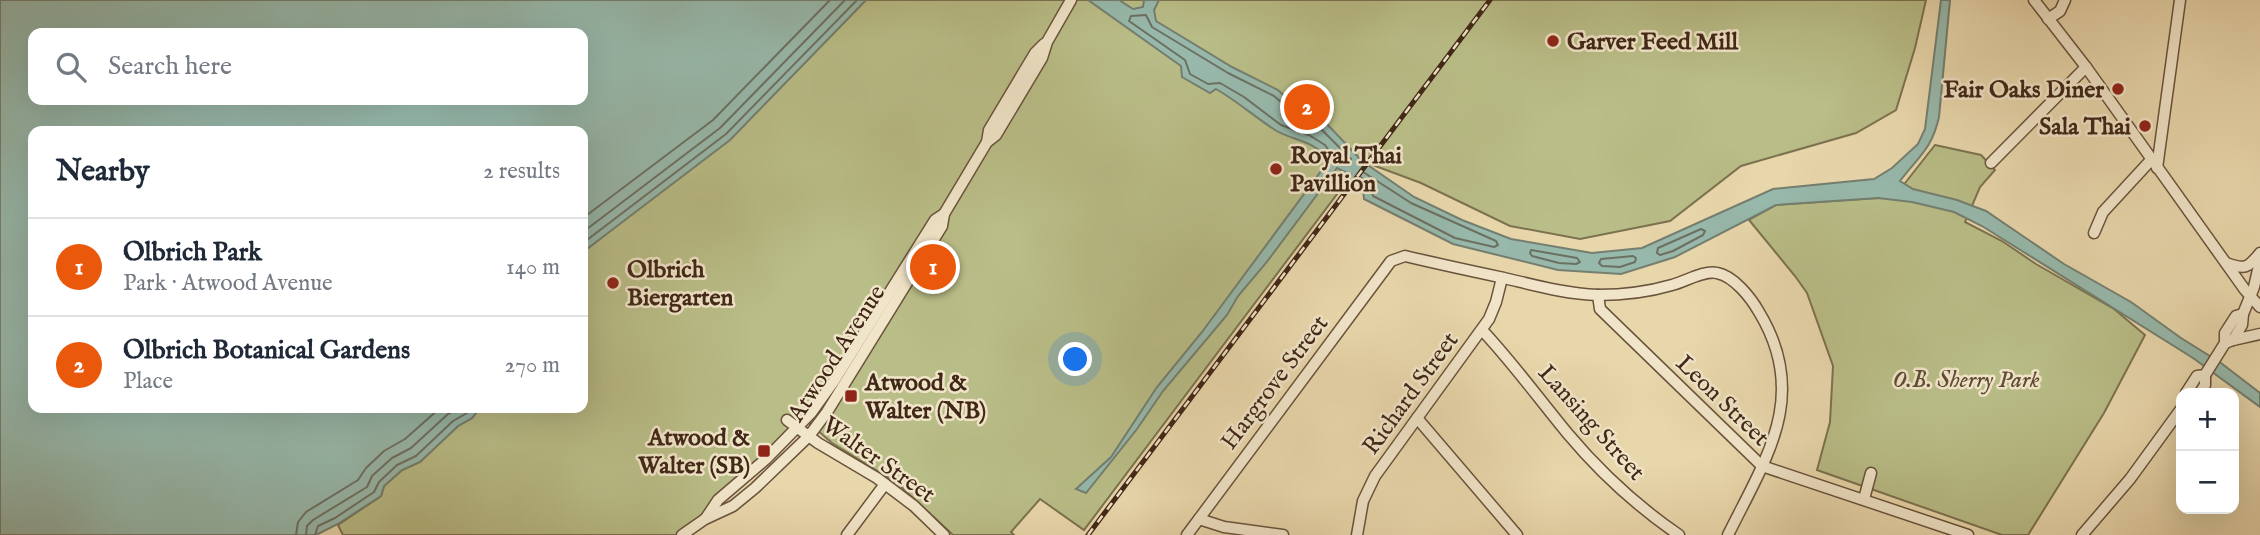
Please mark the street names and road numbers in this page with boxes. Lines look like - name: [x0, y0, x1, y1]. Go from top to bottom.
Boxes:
- street label: Atwood Avenue: [781, 279, 893, 429]
- street label: Hargrove Street: [1214, 309, 1336, 456]
- street label: Richard Street: [1356, 326, 1466, 461]
- street label: Leon Street: [1668, 349, 1775, 453]
- street label: Lansing Street: [1531, 358, 1651, 488]
- street label: Walter Street: [815, 410, 941, 511]

